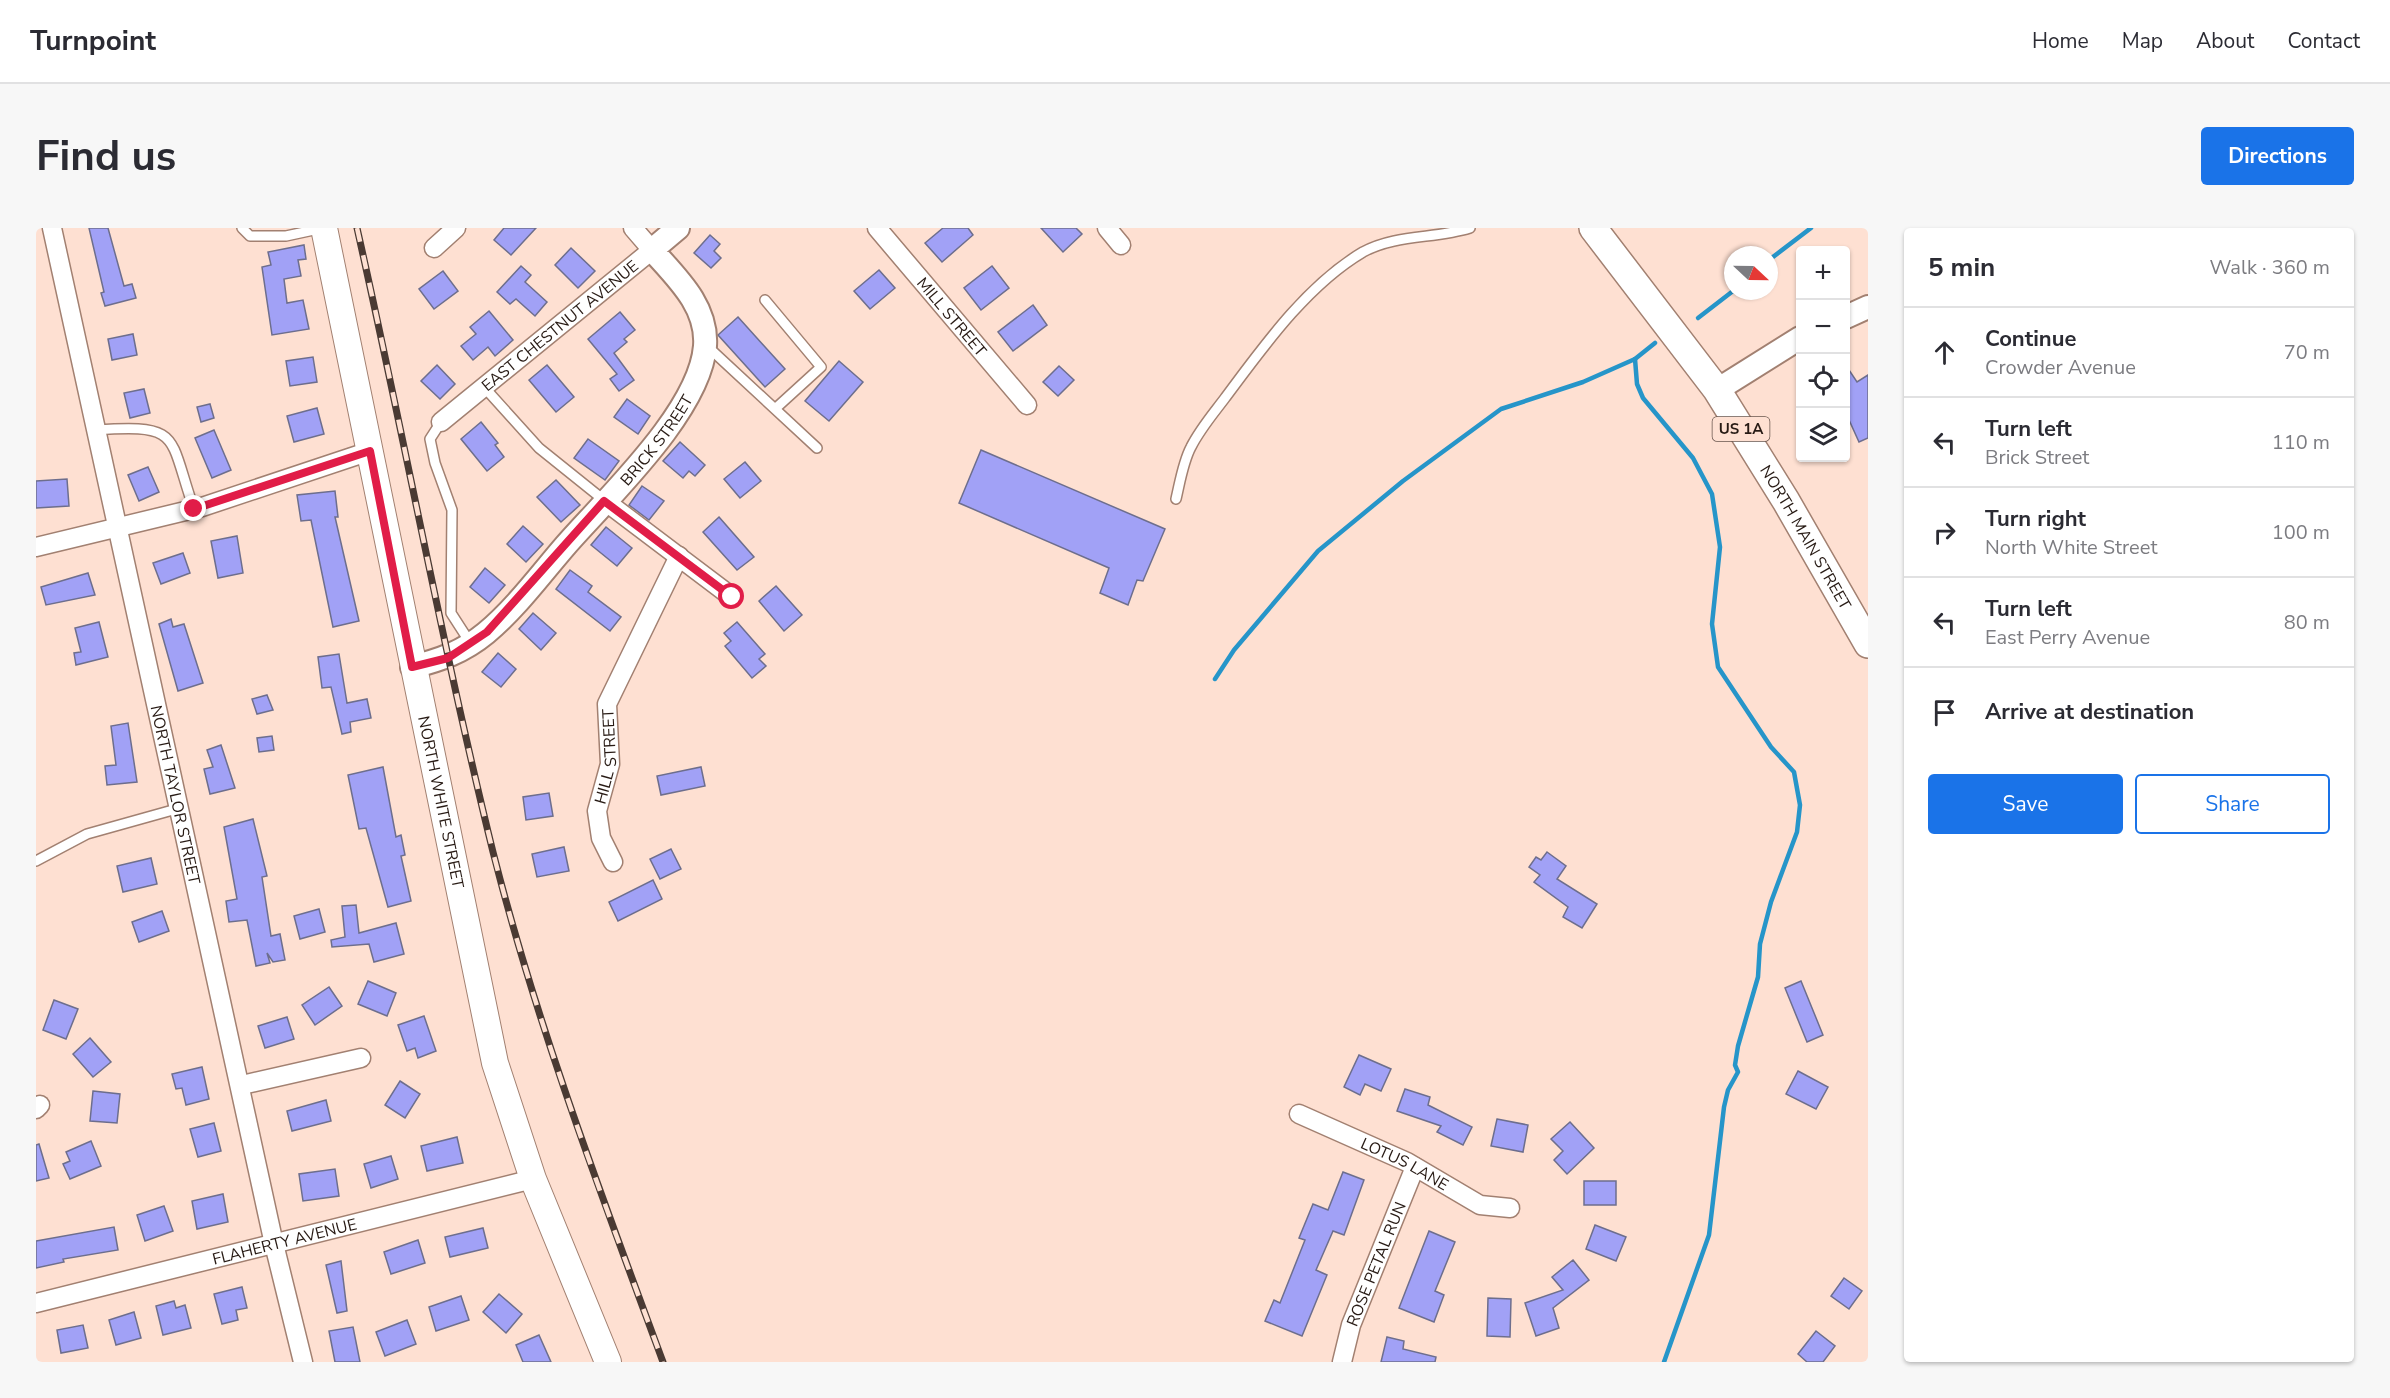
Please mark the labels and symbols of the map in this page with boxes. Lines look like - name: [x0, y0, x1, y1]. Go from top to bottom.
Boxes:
- north arrow: [1724, 246, 1778, 300]
- street label: EAST CHESTNUT AVENUE: [477, 255, 643, 397]
- street label: MILL STREET: [911, 273, 991, 362]
- street label: BRICK STREET: [616, 391, 699, 491]
- road number: US 1A: [1712, 417, 1770, 441]
- street label: NORTH MAIN STREET: [1754, 461, 1856, 614]
- route end: [180, 495, 206, 521]
- route start: [718, 583, 744, 609]
- street label: NORTH TAYLOR STREET: [145, 703, 205, 887]
- street label: HILL STREET: [589, 708, 622, 807]
- street label: NORTH WHITE STREET: [412, 714, 469, 891]
- street label: LOTUS LANE: [1357, 1133, 1452, 1196]
- street label: ROSE PETAL RUN: [1342, 1199, 1412, 1330]
- street label: FLAHERTY AVENUE: [210, 1213, 359, 1271]

